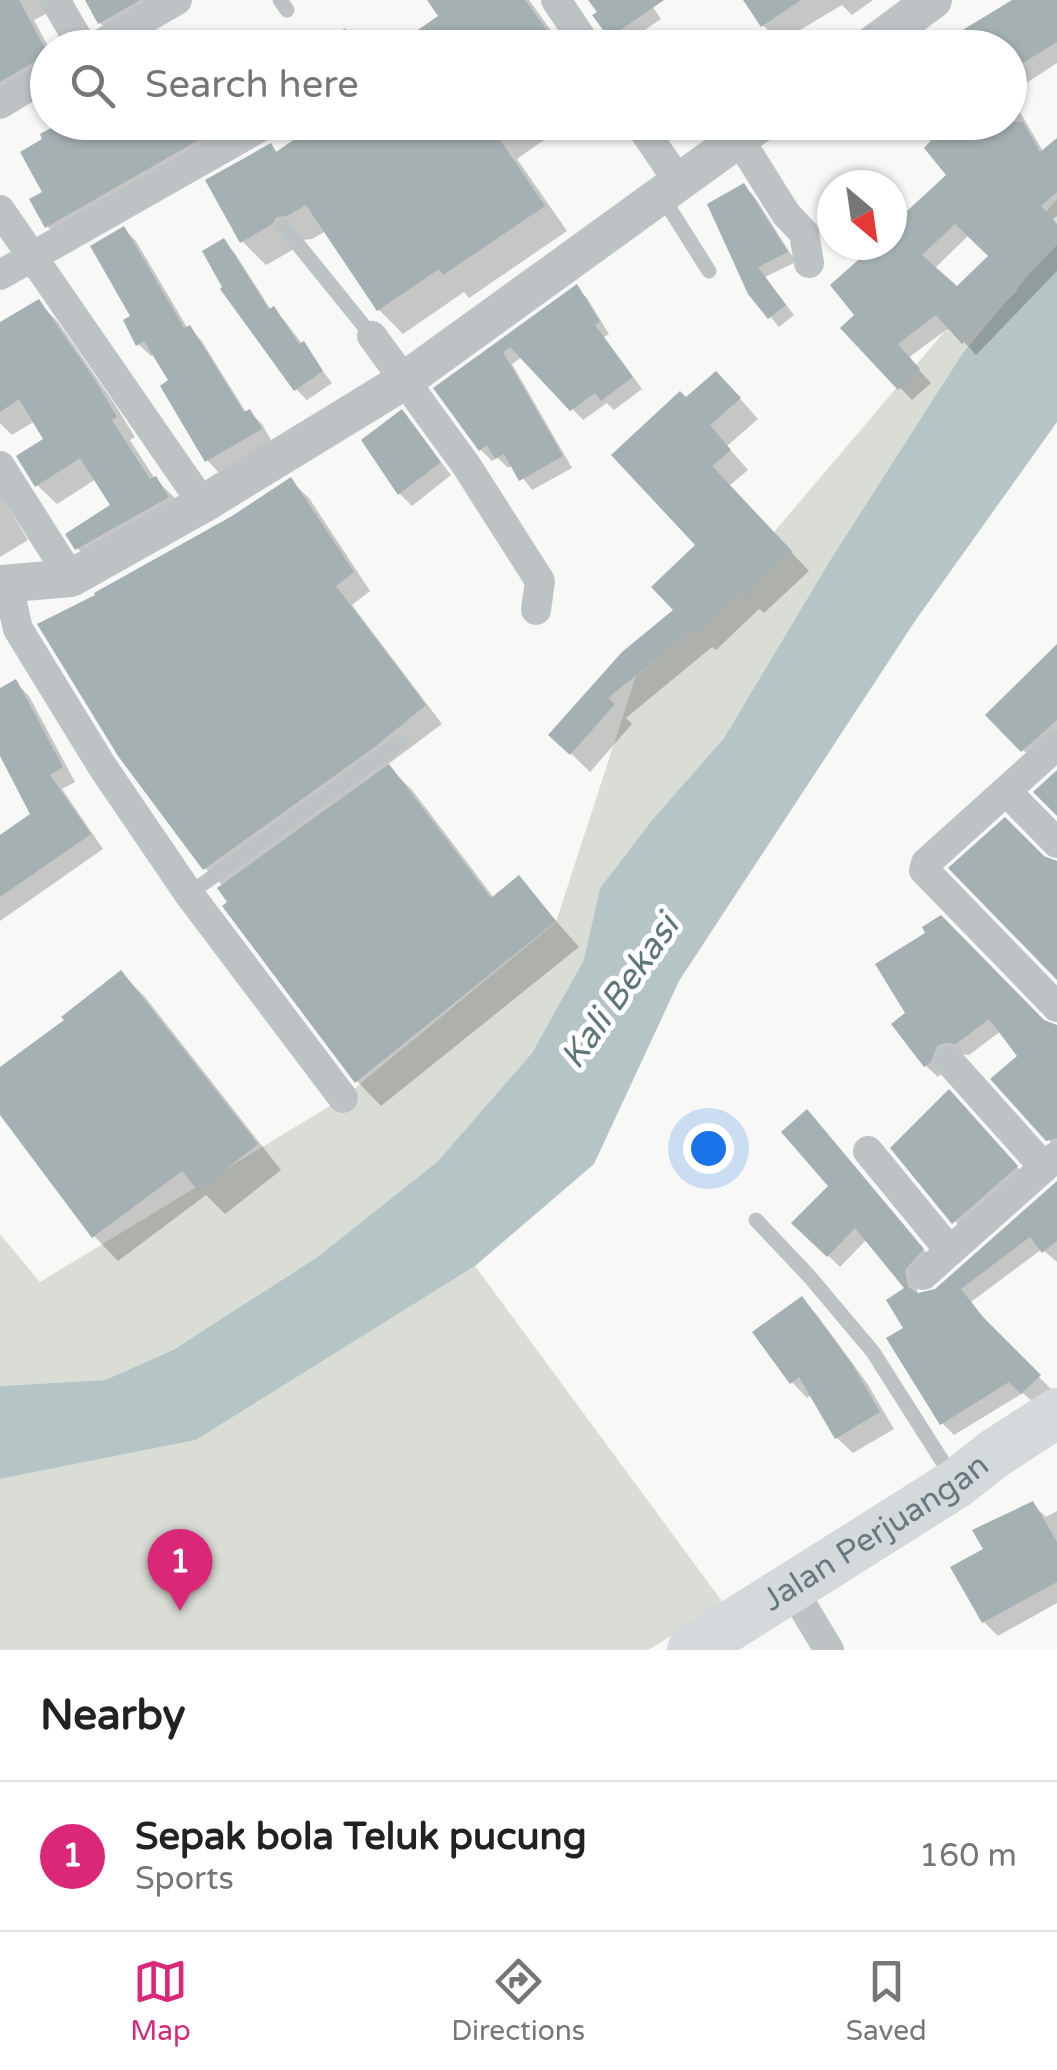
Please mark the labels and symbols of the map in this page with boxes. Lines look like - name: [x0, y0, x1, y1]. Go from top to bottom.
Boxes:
- north arrow: [817, 170, 907, 260]
- water label: Kali Bekasi: [552, 904, 691, 1077]
- your location: [683, 1123, 734, 1174]
- street label: Jalan Perjuangan: [756, 1446, 996, 1619]
- pin: 1: [148, 1528, 212, 1611]

